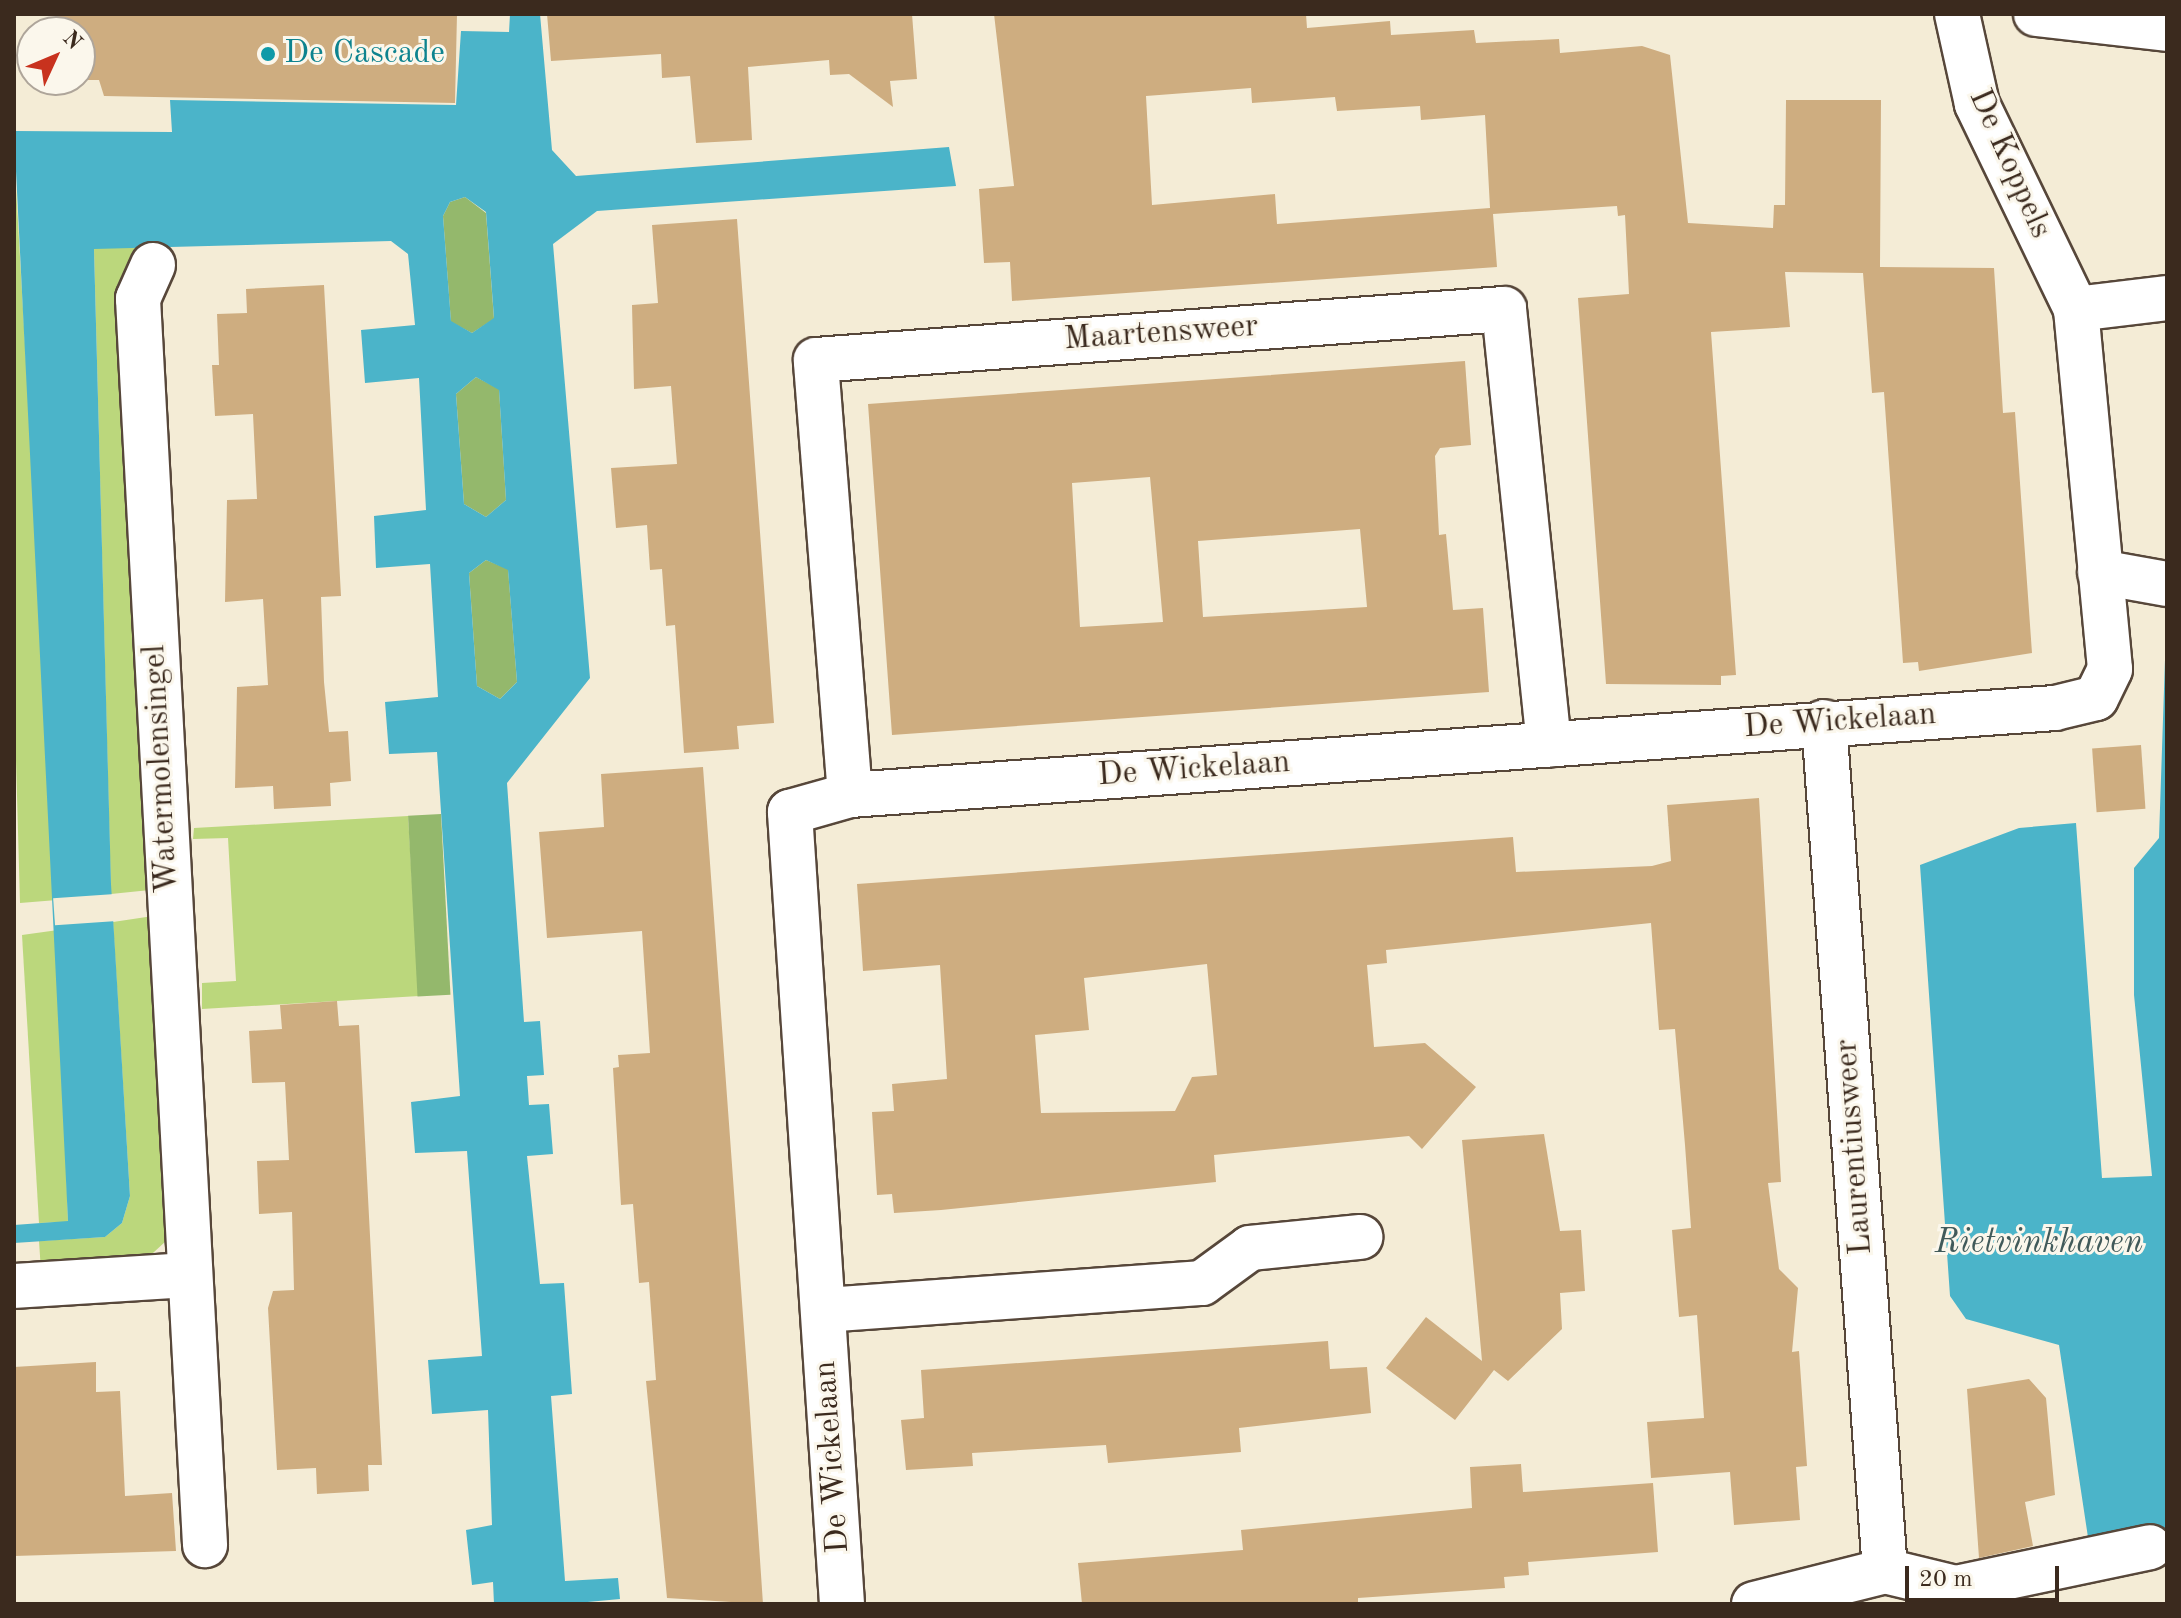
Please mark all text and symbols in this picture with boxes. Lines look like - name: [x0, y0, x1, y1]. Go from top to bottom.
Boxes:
- north arrow: [16, 16, 96, 96]
- text: N: [58, 27, 86, 54]
- place label: De Cascade: [284, 35, 445, 73]
- marker: De Cascade: [259, 45, 277, 63]
- street label: De Koppels: [1959, 84, 2059, 244]
- street label: Maartensweer: [1063, 308, 1259, 360]
- street label: Watermolensingel: [136, 644, 188, 894]
- street label: De Wickelaan: [1742, 696, 1938, 748]
- street label: De Wickelaan: [1096, 744, 1292, 796]
- street label: Laurentiusweer: [1828, 1038, 1882, 1256]
- water label: Rietvinkhaven: [1935, 1224, 2143, 1264]
- street label: De Wickelaan: [807, 1359, 859, 1555]
- scale bar: [1909, 1550, 2063, 1600]
- text: 20 m: [1919, 1568, 1973, 1592]

